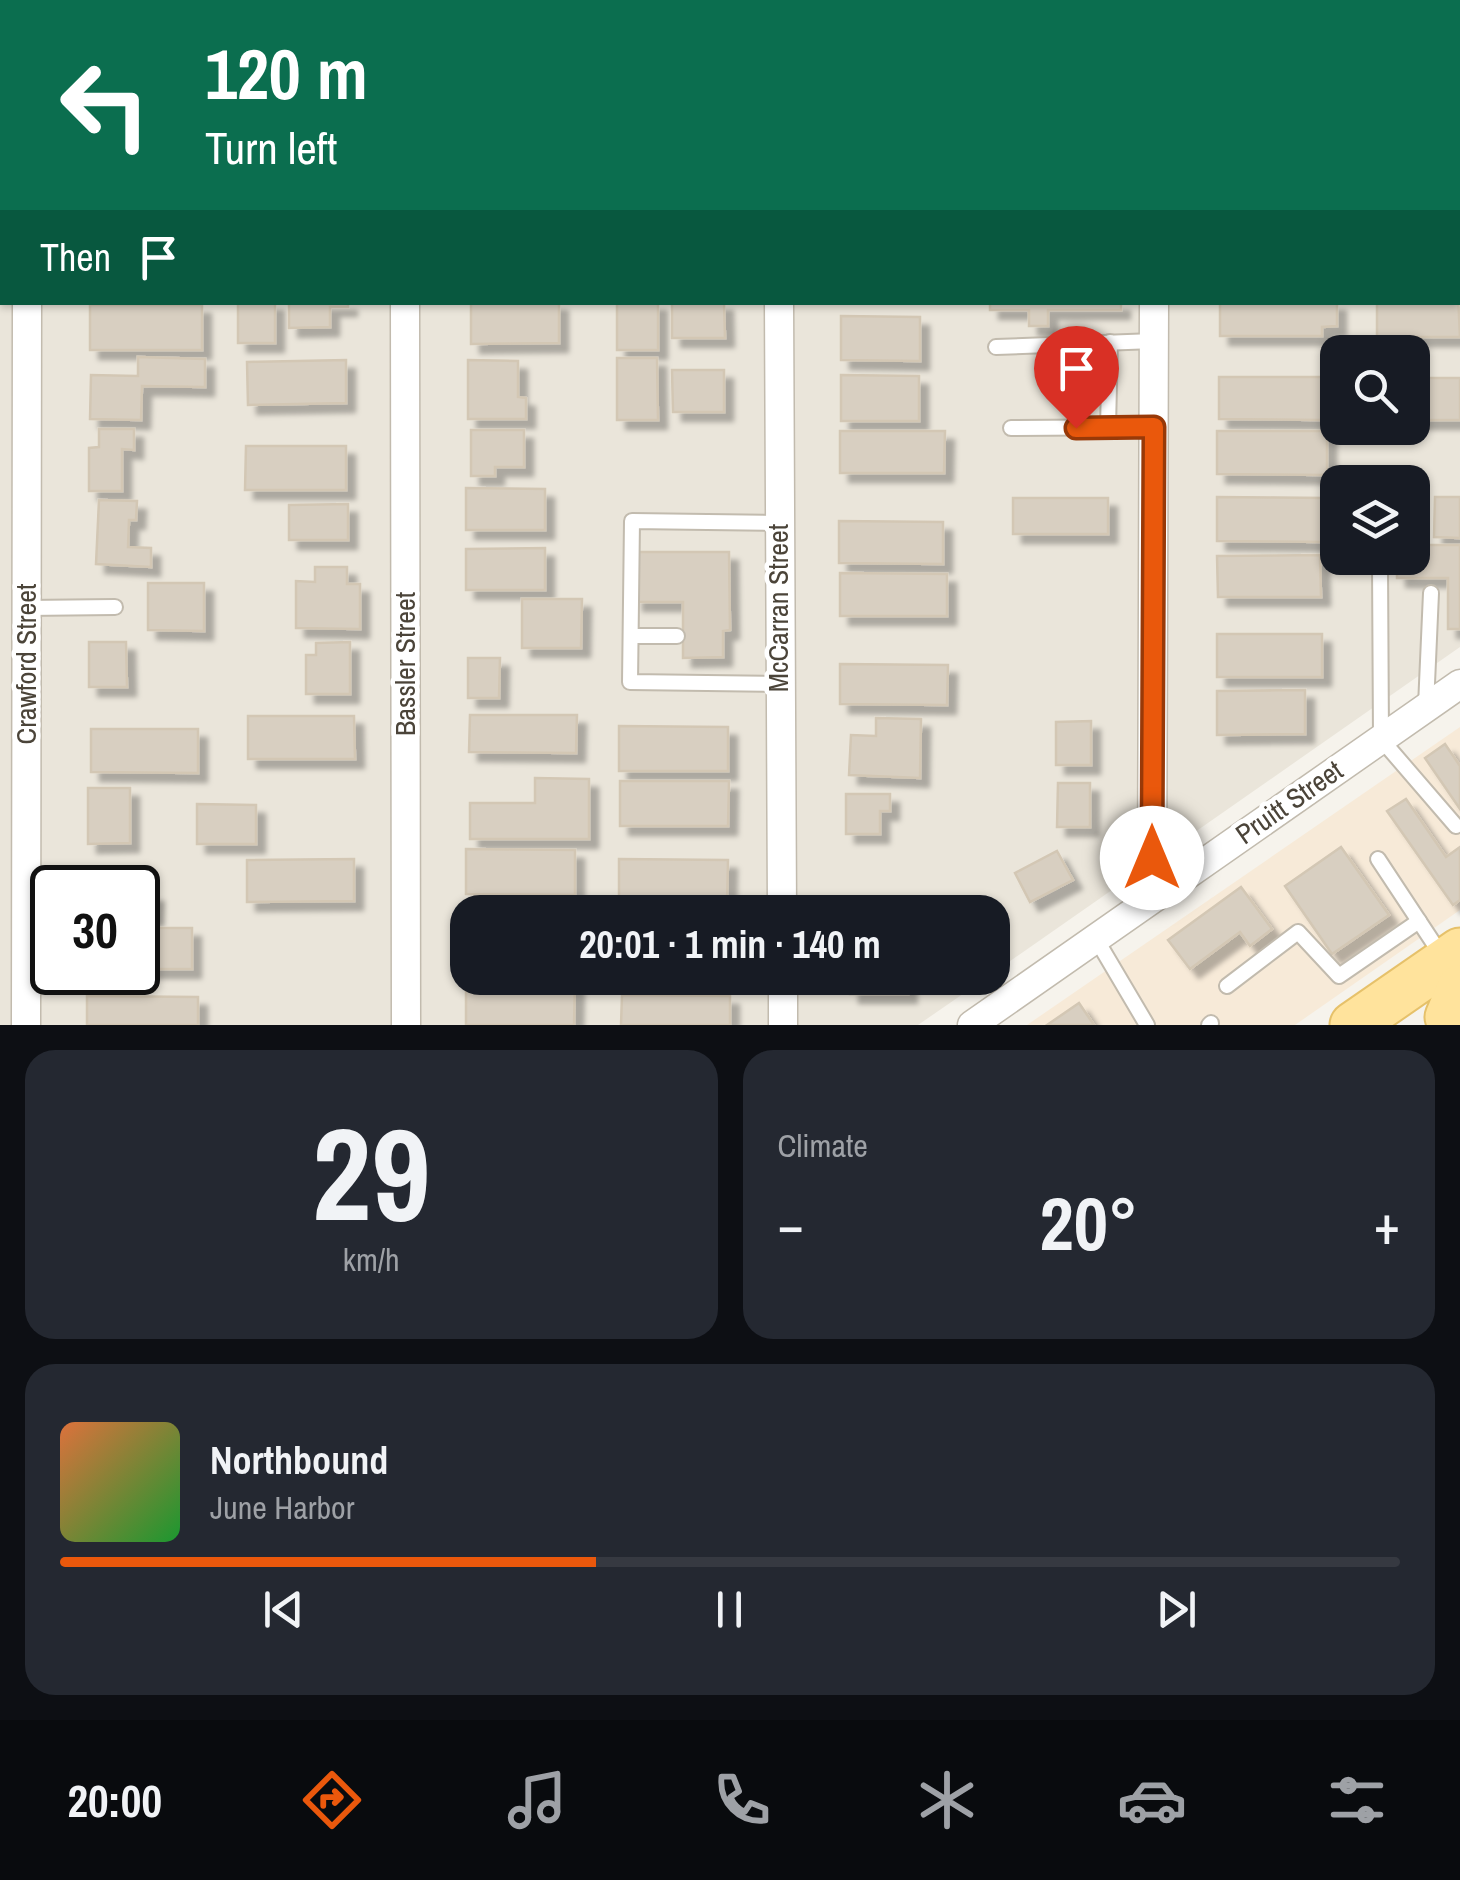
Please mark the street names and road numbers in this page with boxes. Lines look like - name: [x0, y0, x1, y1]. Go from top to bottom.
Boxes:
- street label: McCarran Street: [759, 524, 797, 692]
- street label: Crawford Street: [7, 584, 45, 744]
- street label: Bassler Street: [386, 592, 424, 736]
- street label: Pruitt Street: [1228, 751, 1350, 853]

